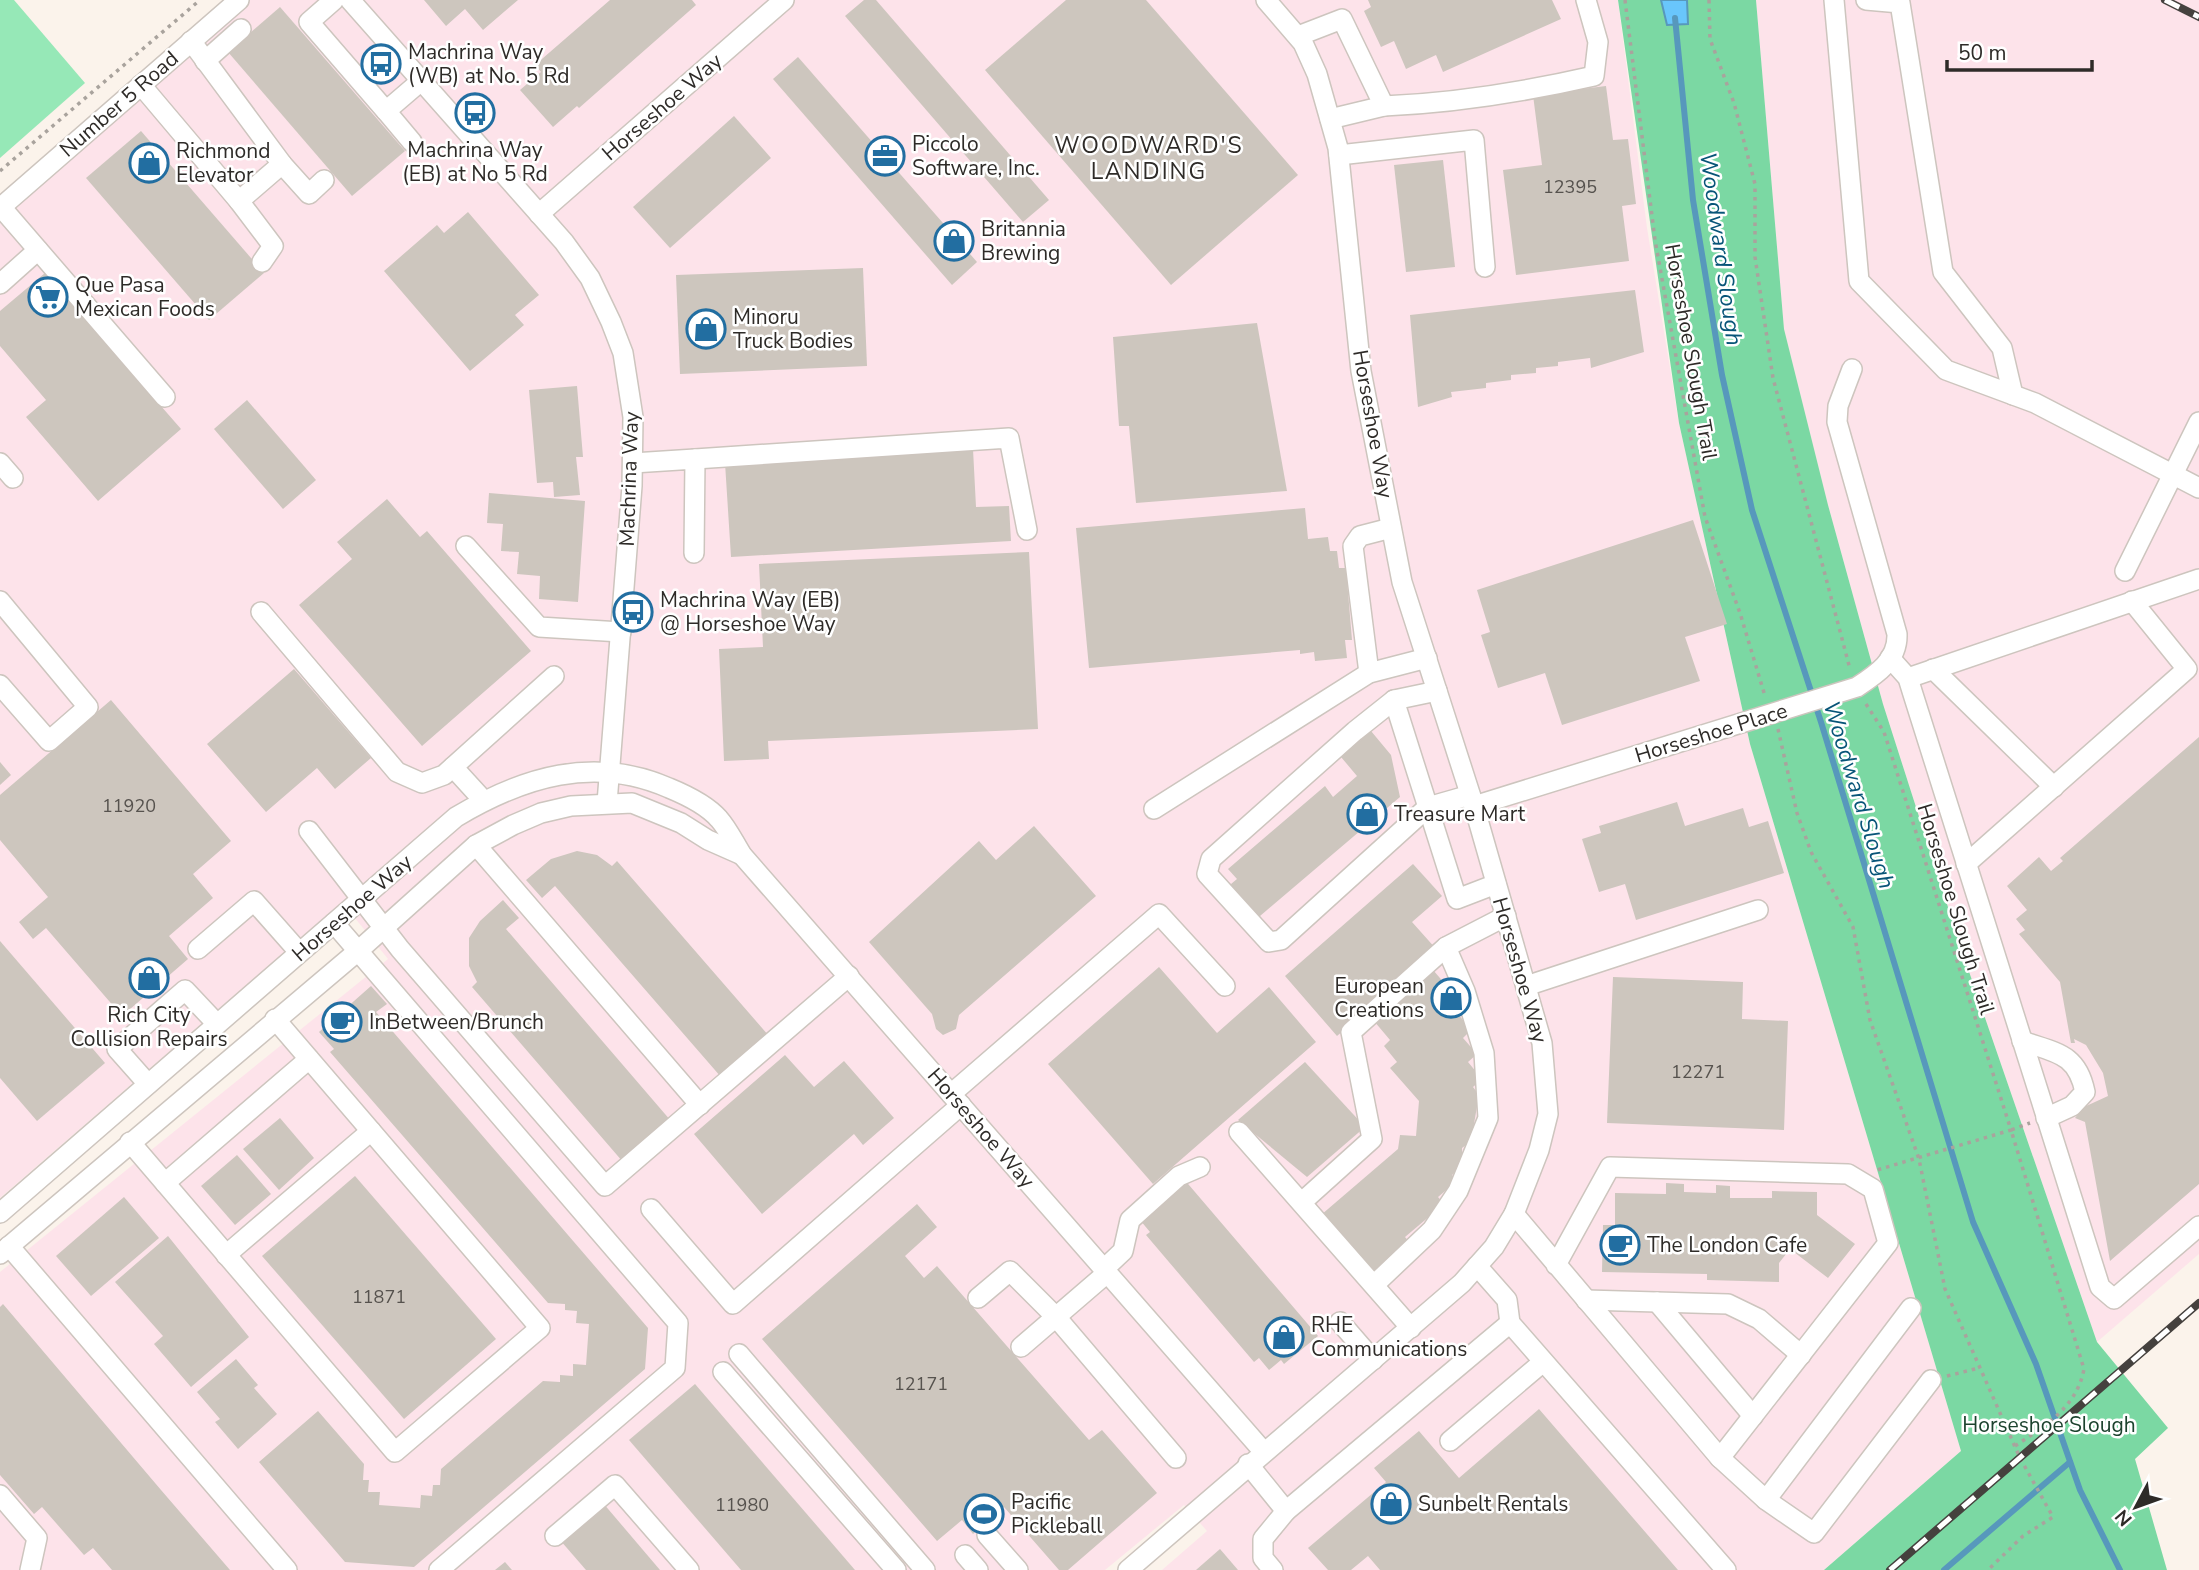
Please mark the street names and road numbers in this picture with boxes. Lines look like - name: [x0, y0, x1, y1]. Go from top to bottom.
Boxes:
- street label: Number 5 Road: [54, 45, 184, 163]
- street label: Horseshoe Way: [596, 47, 728, 167]
- street label: Horseshoe Slough Trail: [1658, 242, 1724, 463]
- street label: Horseshoe Way: [1346, 348, 1400, 501]
- street label: Machrina Way: [613, 411, 645, 547]
- street label: Horseshoe Place: [1631, 697, 1791, 769]
- street label: Horseshoe Slough Trail: [1911, 800, 2002, 1019]
- street label: Horseshoe Way: [286, 848, 418, 968]
- street label: Horseshoe Way: [1486, 894, 1554, 1046]
- street label: Horseshoe Way: [921, 1062, 1041, 1194]

